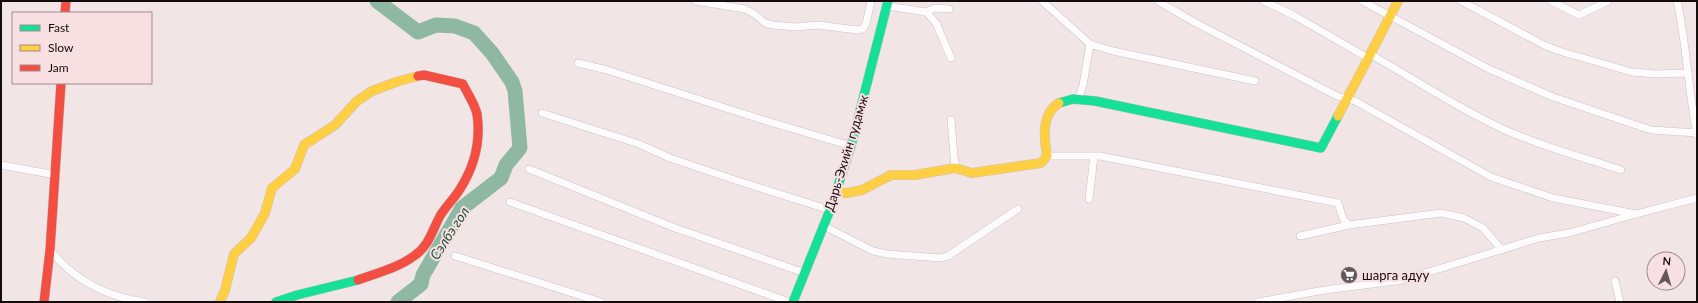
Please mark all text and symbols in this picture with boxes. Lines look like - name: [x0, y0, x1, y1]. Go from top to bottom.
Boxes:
- legend: [12, 12, 152, 84]
- text: Fast: [48, 20, 70, 35]
- text: Slow: [48, 40, 74, 55]
- text: Jam: [48, 60, 69, 75]
- street label: Дарь-Эхийн гудамж: [821, 92, 872, 213]
- water label: Сэлбэ гол: [426, 203, 472, 263]
- north arrow: [1646, 251, 1686, 291]
- text: N: [1662, 254, 1672, 267]
- supermarket icon: шарга адуу: [1339, 265, 1359, 285]
- place label: шарга адуу: [1362, 267, 1429, 283]

